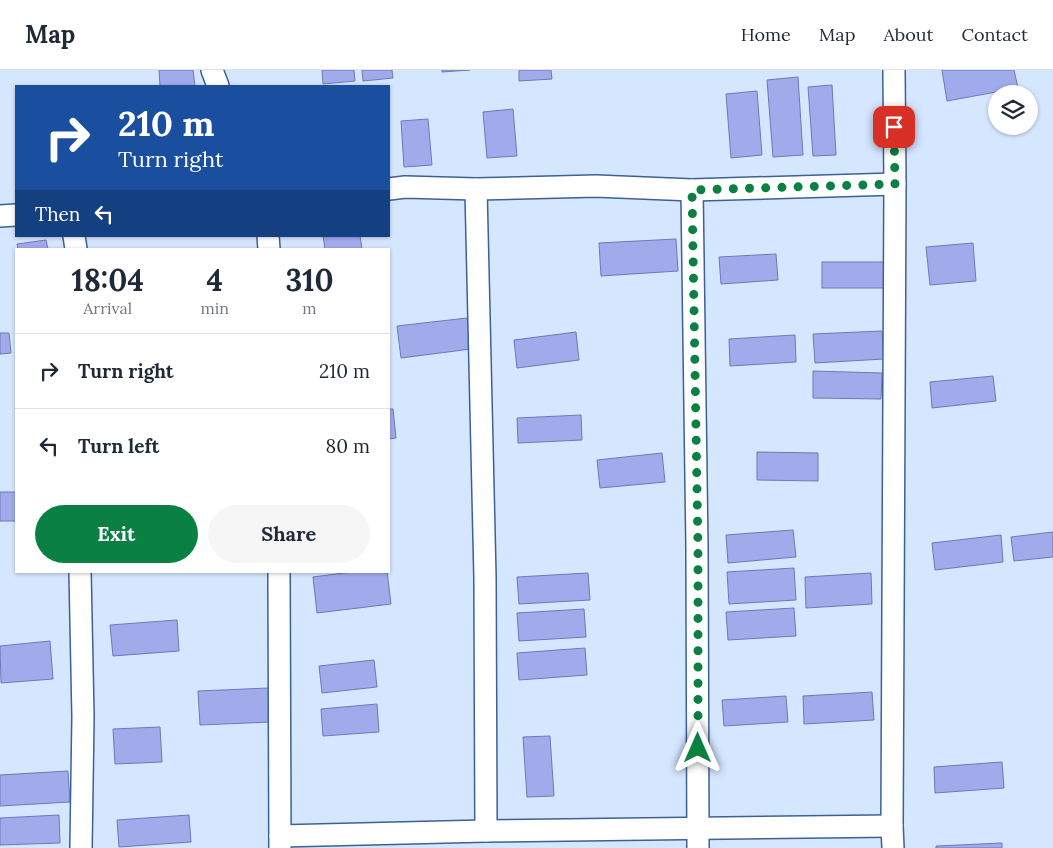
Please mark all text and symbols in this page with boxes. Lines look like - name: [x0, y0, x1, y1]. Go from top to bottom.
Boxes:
- text: Map: [25, 19, 75, 50]
- text: Home: [741, 23, 791, 46]
- text: Map: [819, 23, 855, 46]
- text: About: [883, 23, 933, 46]
- text: Contact: [961, 23, 1028, 46]
- map controls: [988, 85, 1038, 135]
- button: layers: [988, 85, 1038, 135]
- text: 210 m: [118, 101, 215, 146]
- icon: right: [35, 105, 100, 170]
- pin: [873, 106, 915, 148]
- icon: arrive: [880, 113, 908, 141]
- text: Turn right: [118, 145, 223, 173]
- icon: left: [90, 200, 118, 228]
- text: Then: [35, 202, 80, 226]
- text: 18:04: [72, 261, 144, 299]
- text: 4: [206, 261, 223, 299]
- text: 310: [285, 261, 333, 299]
- text: Arrival: [83, 298, 132, 318]
- text: min: [200, 298, 229, 318]
- text: m: [302, 298, 317, 318]
- icon: right: [35, 357, 63, 385]
- text: Turn right: [78, 359, 174, 383]
- text: 210 m: [319, 359, 370, 383]
- icon: left: [35, 432, 63, 460]
- text: Turn left: [78, 434, 159, 458]
- text: 80 m: [326, 434, 370, 458]
- button: Exit: [35, 505, 198, 563]
- button: Share: [208, 505, 370, 563]
- position arrow: [671, 721, 723, 773]

